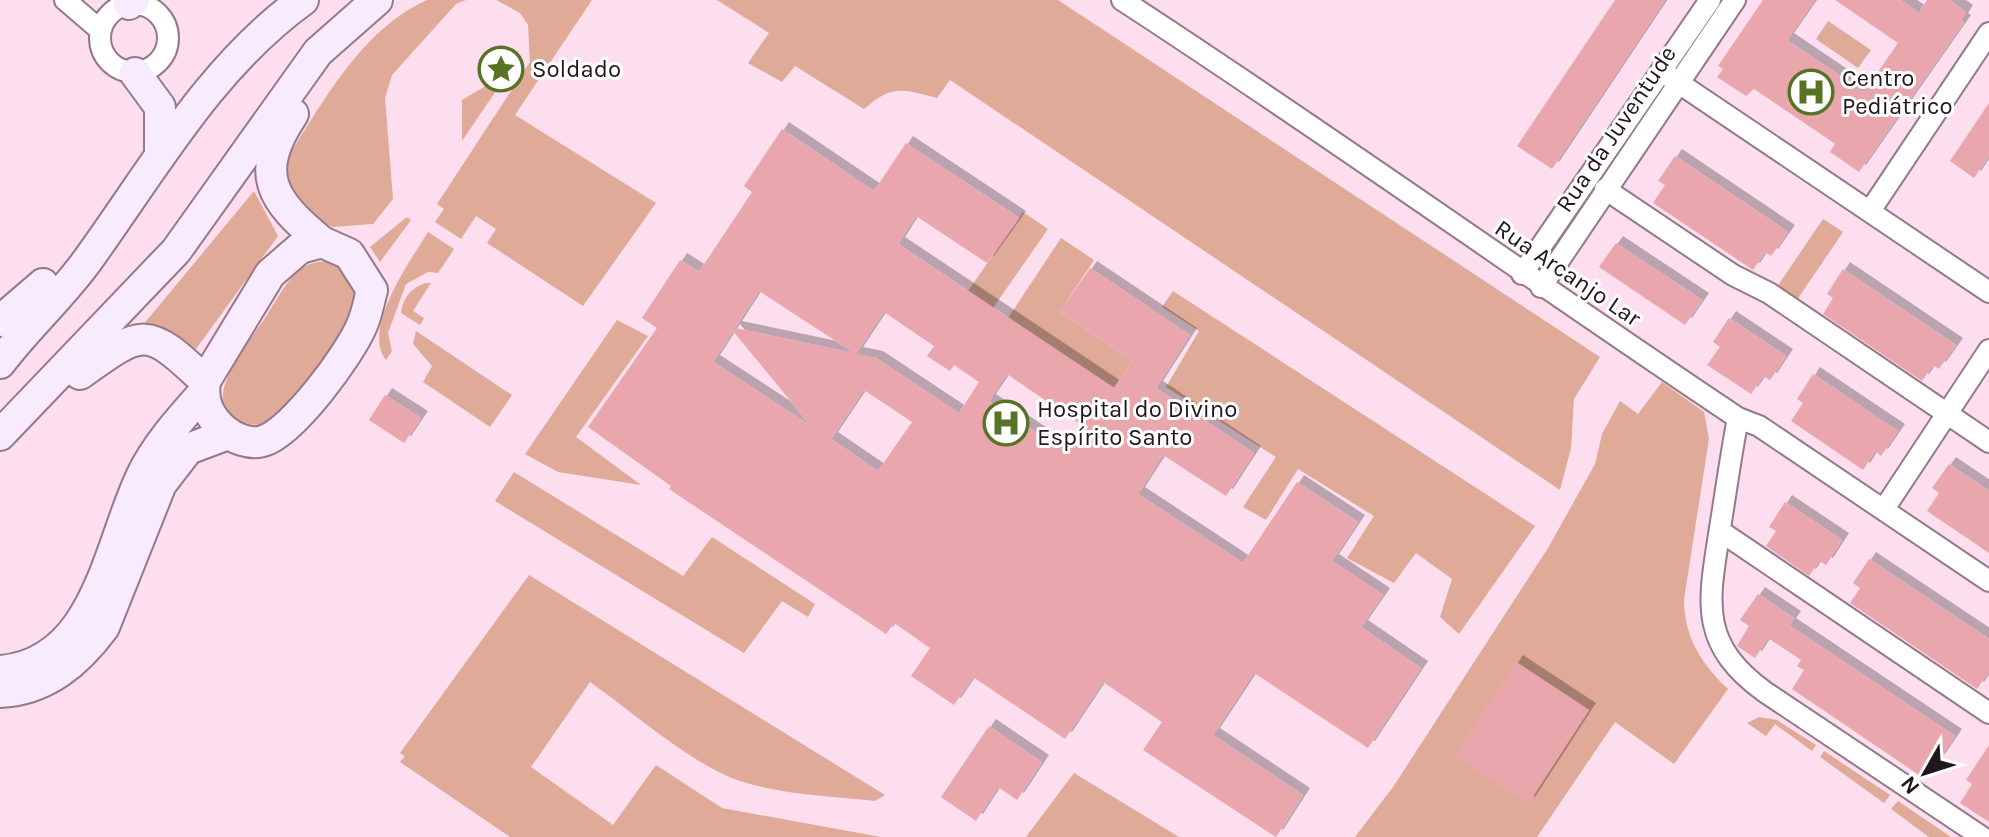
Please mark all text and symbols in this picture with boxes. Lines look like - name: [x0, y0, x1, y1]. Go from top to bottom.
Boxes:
- street label: Rua da Juventude: [1550, 41, 1682, 217]
- place icon: Soldado: [477, 45, 525, 93]
- place label: Soldado: [532, 55, 621, 83]
- place label: Centro Pediátrico: [1842, 64, 1953, 120]
- hospital icon: Centro Pediátrico: [1787, 68, 1835, 116]
- street label: Rua Arcanjo Lar: [1490, 214, 1647, 332]
- place label: Hospital do Divino Espírito Santo: [1037, 395, 1237, 451]
- hospital icon: Hospital do Divino Espírito Santo: [982, 399, 1030, 447]
- north arrow: [1885, 733, 1965, 813]
- text: N: [1895, 771, 1925, 799]

